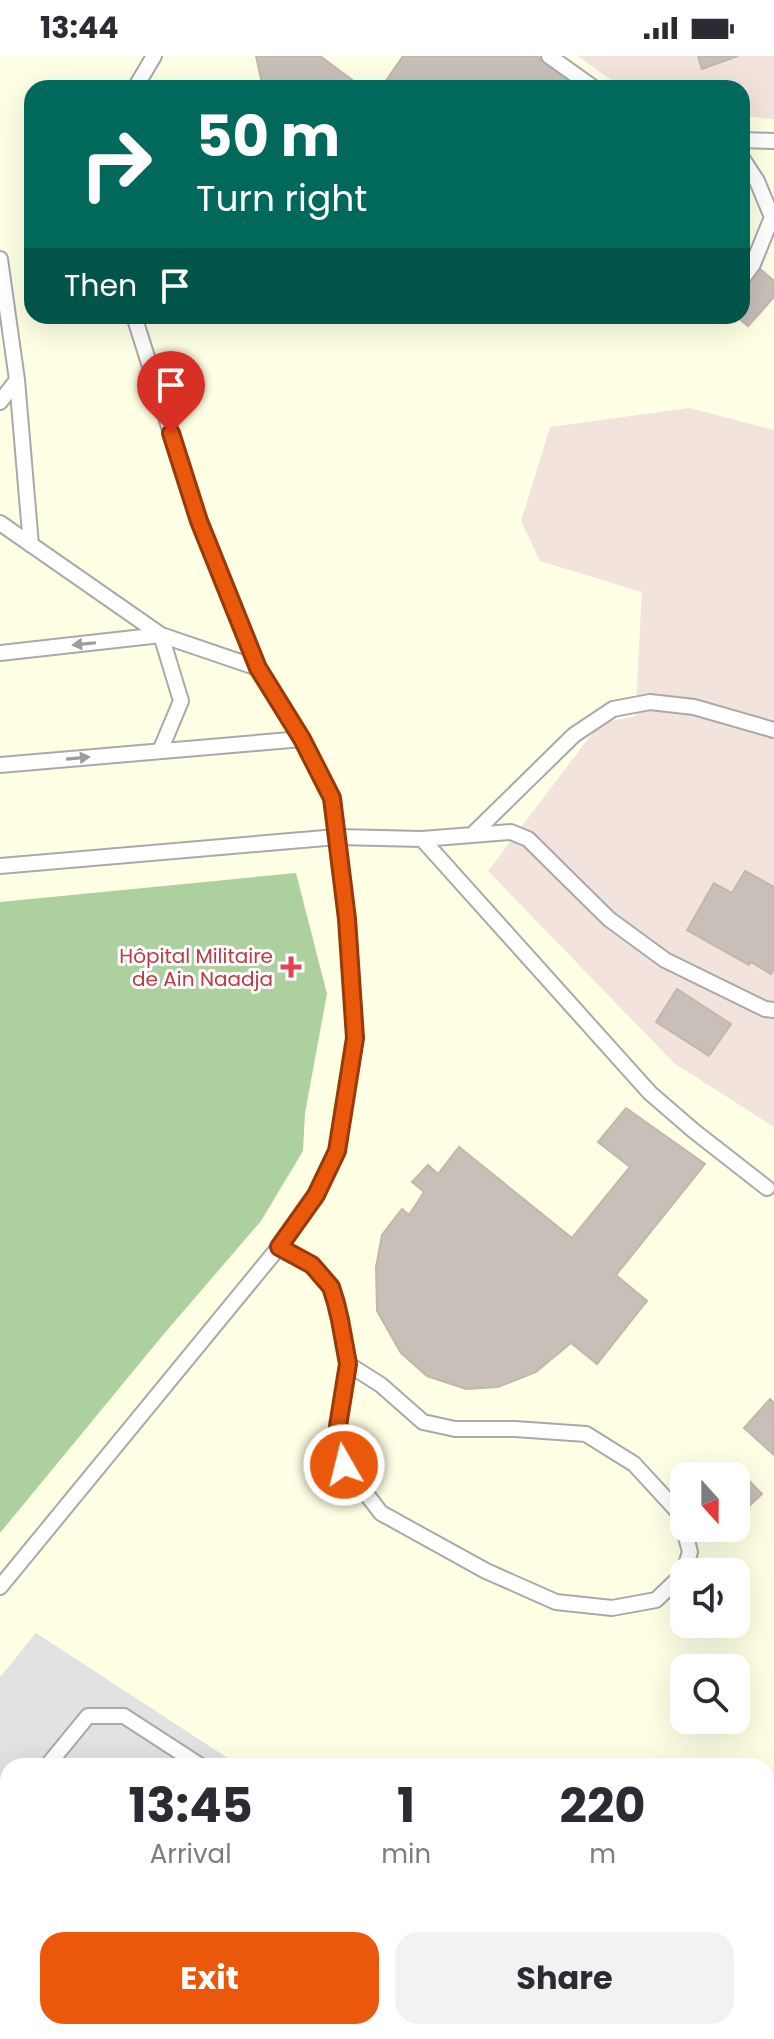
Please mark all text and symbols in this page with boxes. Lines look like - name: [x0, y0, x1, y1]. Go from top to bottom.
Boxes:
- text: 13:44: [40, 6, 119, 49]
- text: 50 m: [196, 97, 340, 176]
- icon: right: [64, 112, 168, 216]
- text: Turn right: [196, 173, 367, 224]
- text: Then: [64, 264, 137, 307]
- icon: arrive: [153, 264, 197, 308]
- pin: [137, 351, 205, 433]
- icon: arrive: [149, 363, 193, 407]
- one-way arrow: [71, 637, 96, 650]
- one-way arrow: [66, 751, 91, 764]
- place label: Hôpital Militaire de Ain Naadja: [119, 942, 273, 993]
- marker: Hôpital Militaire de Ain Naadja: [280, 956, 302, 978]
- position arrow: [302, 1423, 386, 1507]
- north arrow: [670, 1462, 750, 1542]
- map controls: [670, 1462, 750, 1734]
- button: sound: [670, 1558, 750, 1638]
- button: search: [670, 1654, 750, 1734]
- text: 13:45: [128, 1772, 253, 1839]
- text: 1: [397, 1772, 415, 1839]
- text: 220: [559, 1772, 646, 1839]
- text: Arrival: [150, 1836, 232, 1872]
- text: min: [381, 1836, 431, 1872]
- text: m: [589, 1836, 616, 1872]
- button: Exit: [40, 1932, 379, 2024]
- button: Share: [395, 1932, 734, 2024]

